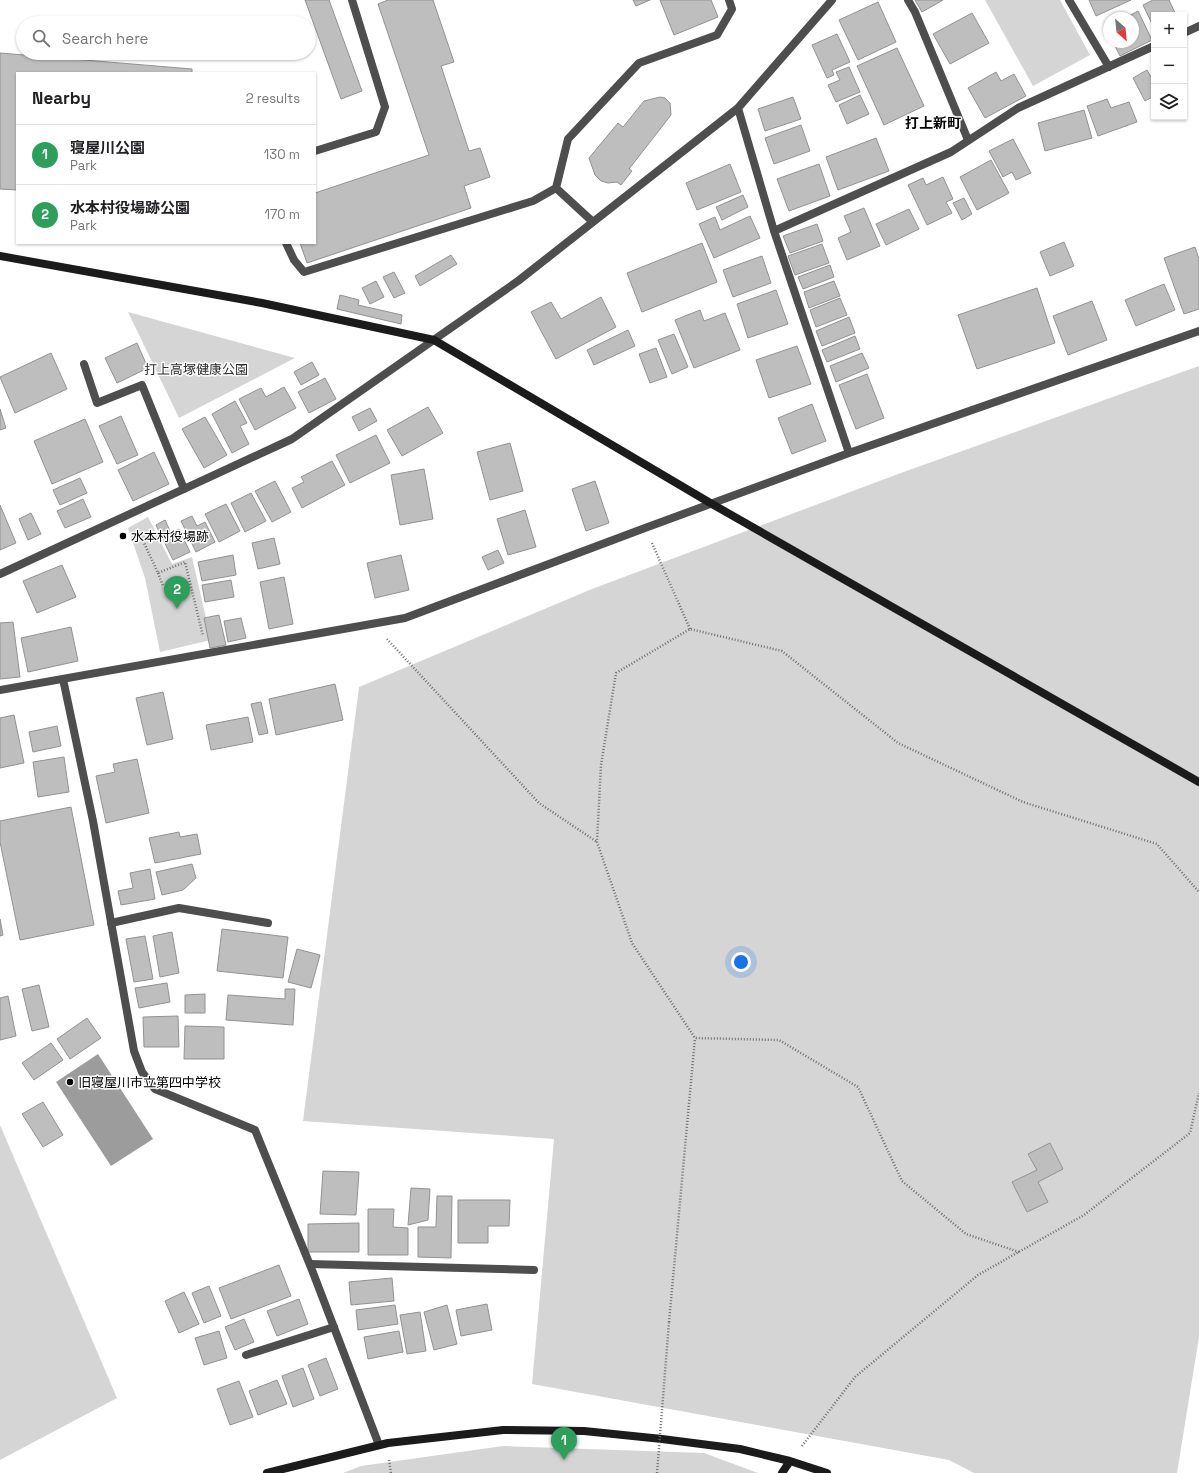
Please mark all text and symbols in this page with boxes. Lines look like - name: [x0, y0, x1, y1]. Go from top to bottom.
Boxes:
- north arrow: [1103, 12, 1139, 48]
- map controls: [1151, 12, 1187, 120]
- button: +: [1151, 12, 1187, 48]
- search box: [16, 16, 316, 60]
- icon: search: [30, 27, 52, 49]
- text: Search here: [62, 29, 148, 48]
- button: −: [1151, 48, 1187, 84]
- button: layers: [1151, 84, 1187, 120]
- text: Nearby: [32, 87, 91, 109]
- text: 2 results: [246, 90, 300, 107]
- district label: 打上新町: [905, 114, 961, 132]
- text: 寝屋川公園: [70, 138, 145, 157]
- text: 1: [42, 146, 48, 163]
- text: 130 m: [264, 146, 300, 163]
- text: Park: [70, 157, 97, 174]
- text: 水本村役場跡公園: [70, 198, 190, 217]
- text: 2: [41, 206, 49, 223]
- text: 170 m: [264, 206, 300, 223]
- text: Park: [70, 217, 97, 234]
- park label: 打上高塚健康公園: [144, 361, 248, 378]
- place label: 水本村役場跡: [131, 528, 209, 545]
- marker: 水本村役場跡: [118, 531, 128, 541]
- pin: 2: [164, 576, 190, 609]
- your location: [731, 952, 751, 972]
- place label: 旧寝屋川市立第四中学校: [78, 1074, 221, 1091]
- marker: 旧寝屋川市立第四中学校: [65, 1077, 75, 1087]
- pin: 1: [551, 1427, 577, 1460]

